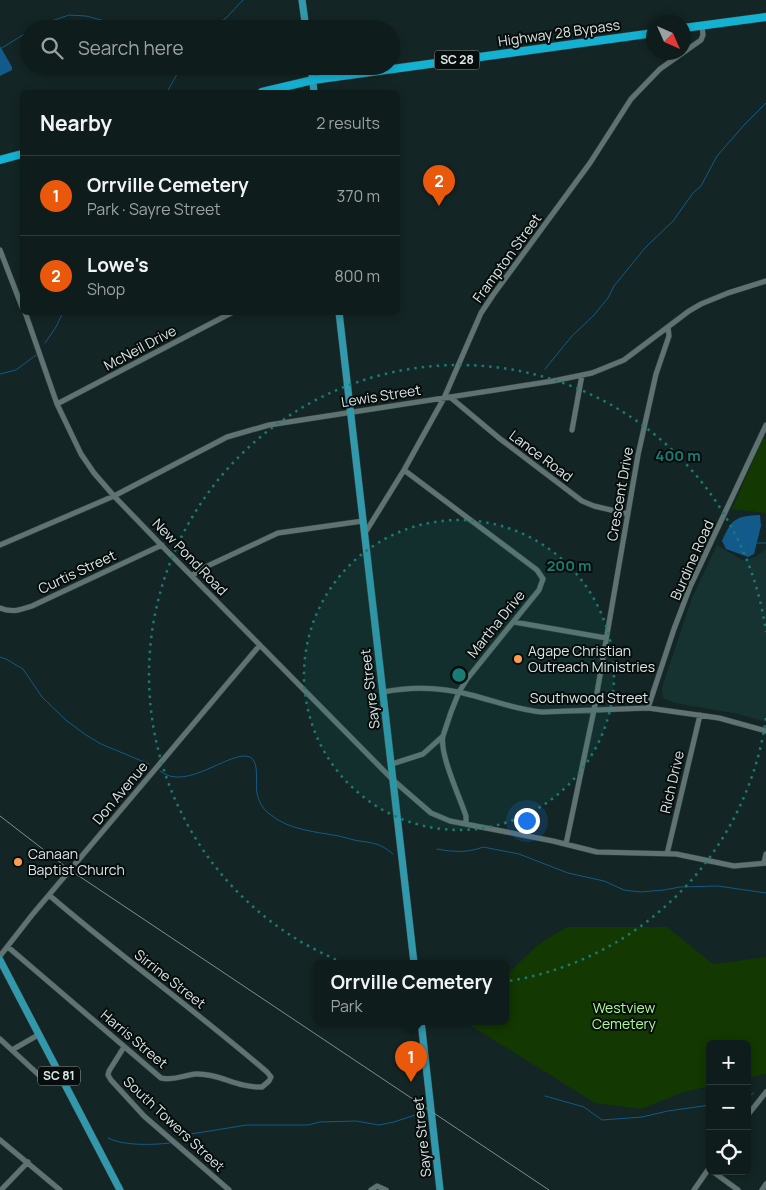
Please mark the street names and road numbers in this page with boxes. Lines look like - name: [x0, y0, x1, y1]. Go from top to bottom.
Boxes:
- street label: Highway 28 Bypass: [497, 15, 621, 50]
- road number: SC 28: [434, 50, 480, 70]
- street label: Frampton Street: [468, 209, 546, 306]
- street label: McNeil Drive: [100, 321, 179, 375]
- street label: Lewis Street: [340, 380, 422, 411]
- street label: Lance Road: [506, 425, 577, 486]
- street label: Crescent Drive: [602, 445, 637, 543]
- street label: New Pond Road: [149, 514, 232, 599]
- street label: Burdine Road: [665, 517, 718, 603]
- street label: Curtis Street: [35, 545, 119, 598]
- street label: Martha Drive: [462, 586, 529, 661]
- street label: Sayre Street: [355, 648, 384, 730]
- street label: Southwood Street: [530, 688, 649, 707]
- street label: Rich Drive: [655, 749, 688, 815]
- street label: Don Avenue: [88, 757, 152, 828]
- street label: Sirrine Street: [131, 945, 210, 1013]
- street label: Harris Street: [97, 1005, 172, 1072]
- road number: SC 81: [38, 1066, 80, 1086]
- street label: South Towers Street: [120, 1072, 229, 1176]
- street label: Sayre Street: [408, 1096, 435, 1178]

